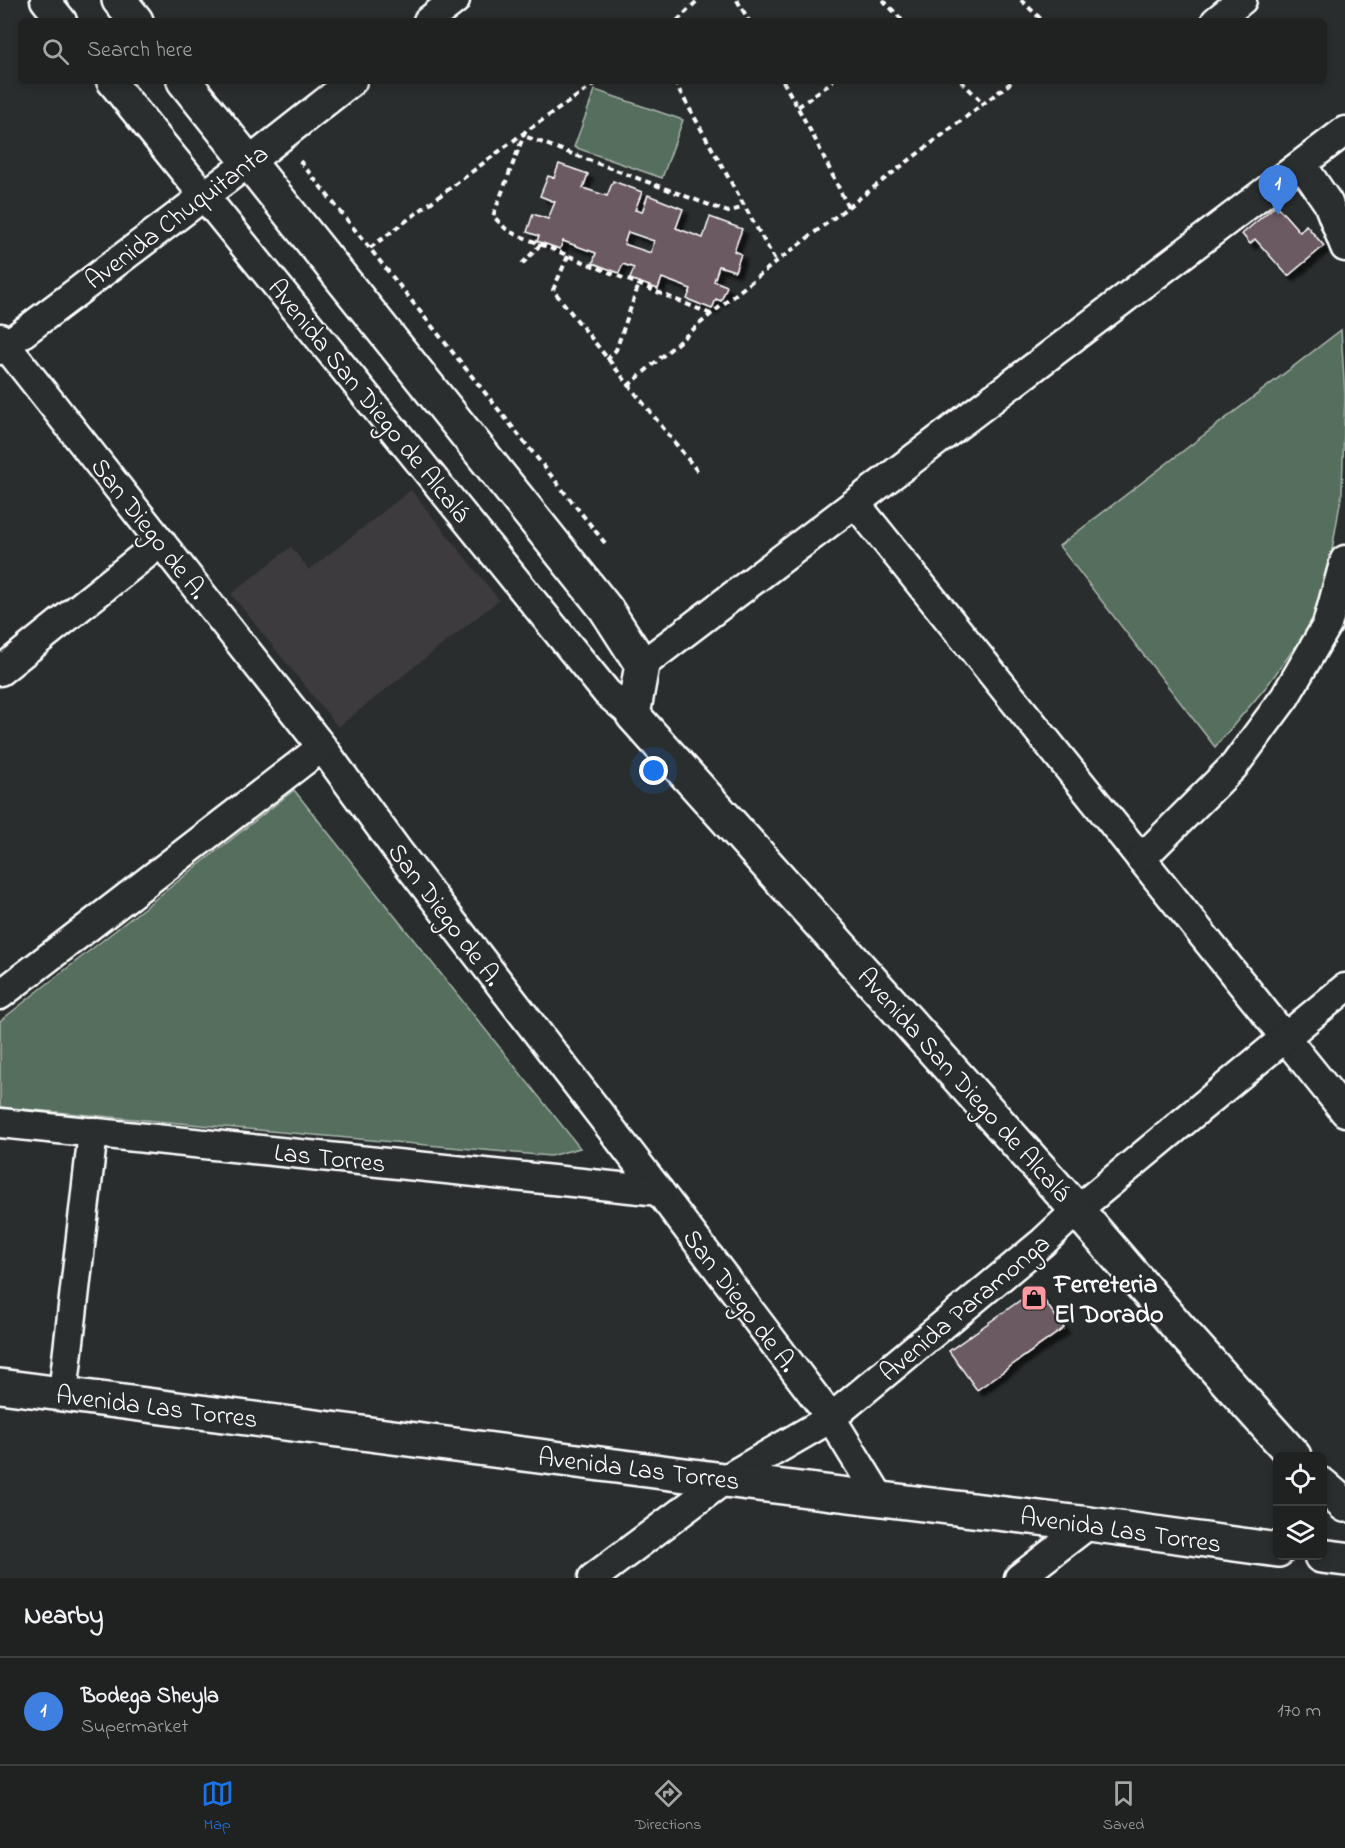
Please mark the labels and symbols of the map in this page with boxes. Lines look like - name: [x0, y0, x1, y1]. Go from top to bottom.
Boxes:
- street label: Avenida Chuquitanta: [78, 137, 278, 300]
- pin: 1: [1258, 166, 1298, 215]
- street label: Avenida San Diego de Alcalá: [257, 272, 478, 532]
- street label: San Diego de A.: [80, 451, 215, 609]
- your location: [639, 756, 668, 785]
- street label: San Diego de A.: [377, 836, 510, 996]
- street label: Avenida San Diego de Alcalá: [847, 960, 1079, 1212]
- street label: Las Torres: [272, 1135, 387, 1185]
- street label: San Diego de A.: [672, 1222, 805, 1382]
- street label: Avenida Paramonga: [872, 1226, 1060, 1392]
- place label: Ferreteria El Dorado: [1052, 1267, 1163, 1335]
- shop icon: Ferreteria El Dorado: [1019, 1283, 1049, 1313]
- street label: Avenida Las Torres: [54, 1378, 260, 1440]
- street label: Avenida Las Torres: [536, 1440, 742, 1502]
- street label: Avenida Las Torres: [1017, 1499, 1224, 1565]

